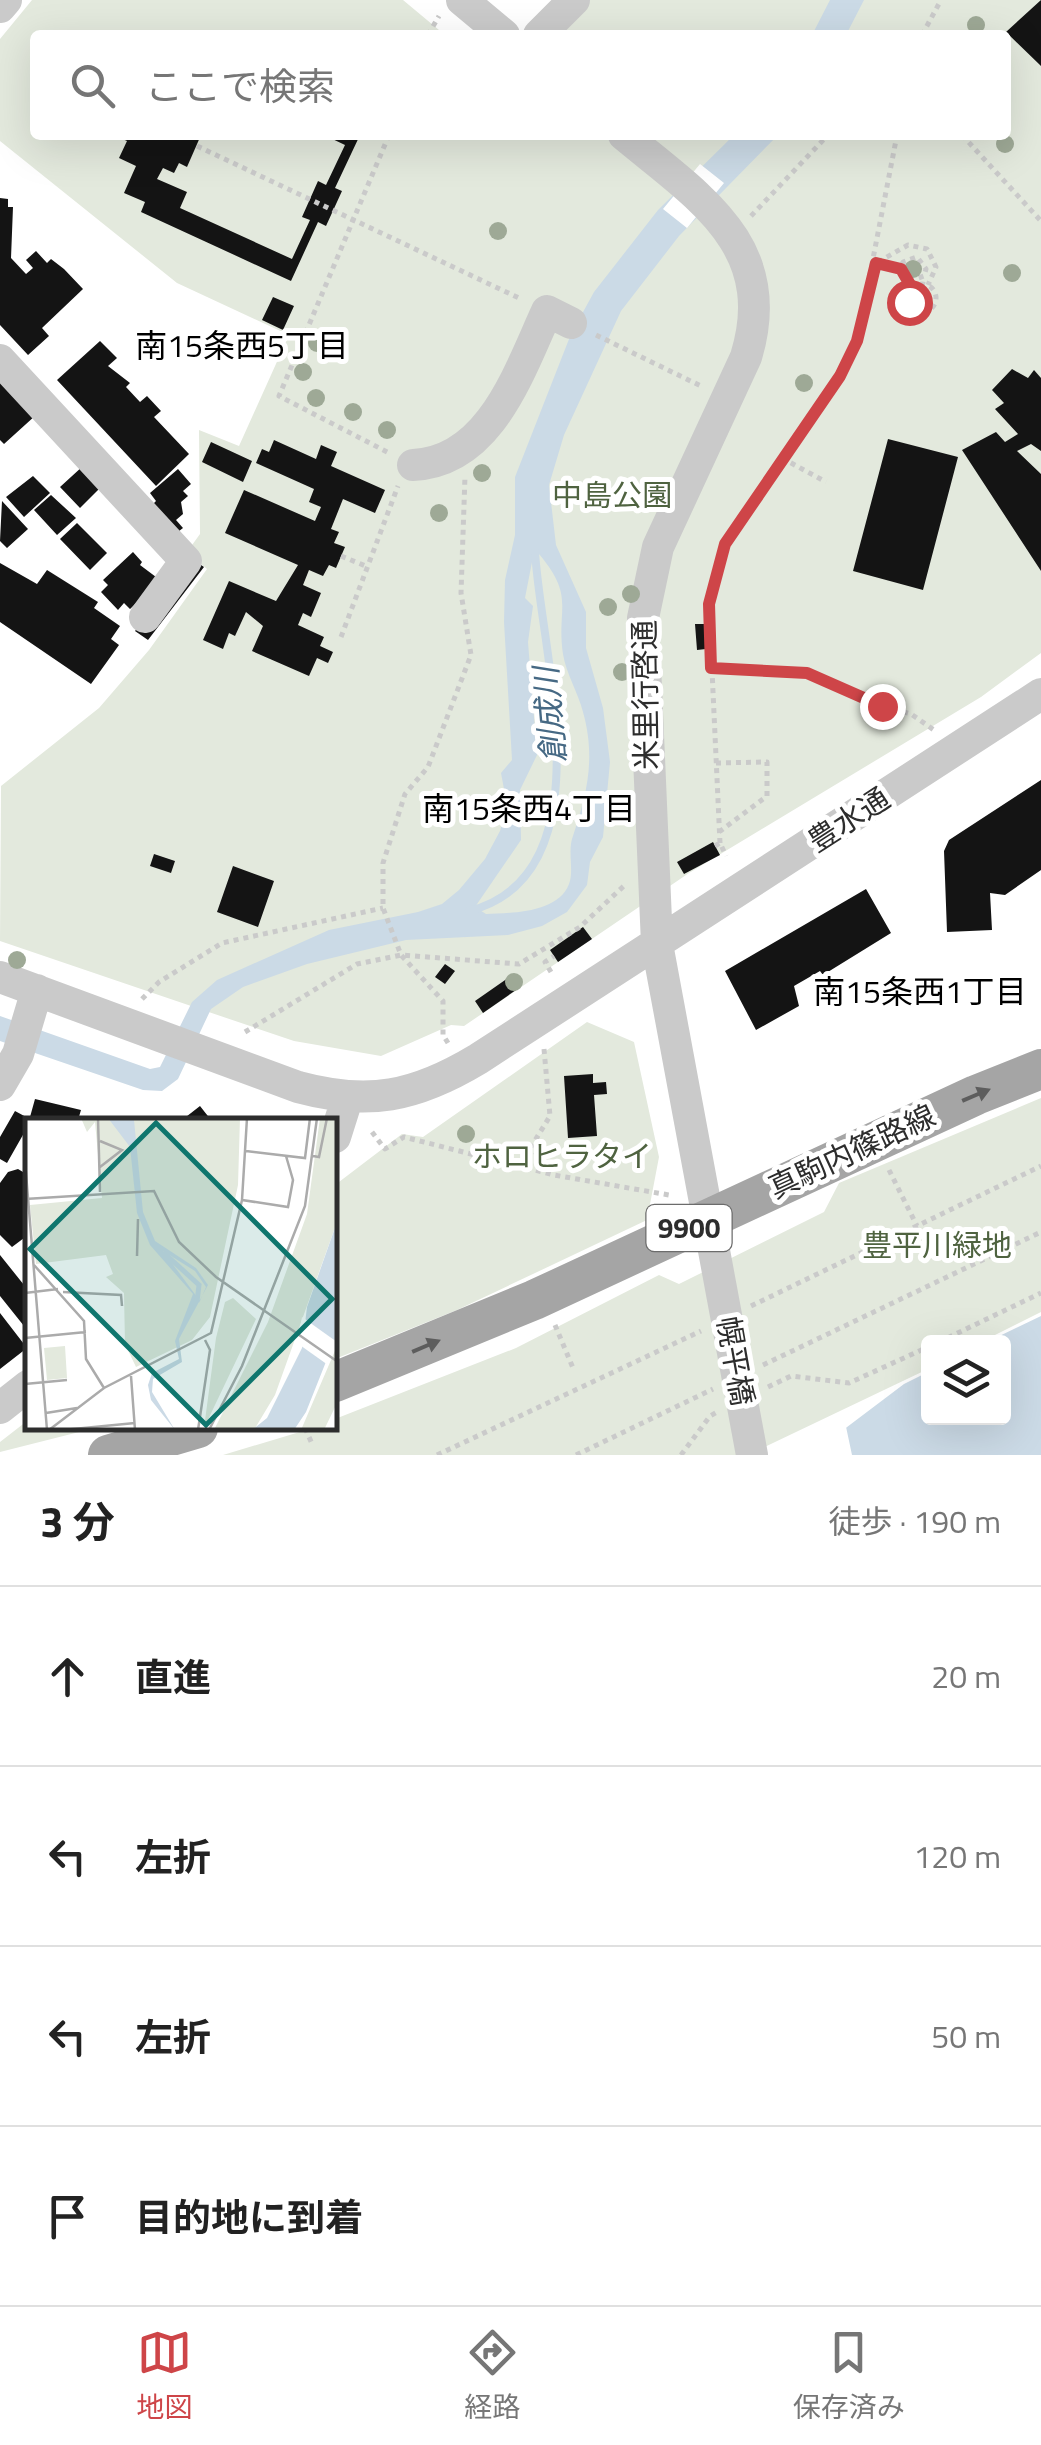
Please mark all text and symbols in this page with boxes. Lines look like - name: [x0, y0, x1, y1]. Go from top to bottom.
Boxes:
- search box: [30, 30, 1011, 140]
- text: ここで検索: [145, 57, 335, 115]
- icon: search: [65, 58, 120, 113]
- route start: [887, 280, 933, 326]
- district label: 南15条西5丁目: [135, 321, 349, 369]
- park label: 中島公園: [552, 472, 672, 518]
- street label: 米里行啓通: [621, 620, 669, 770]
- water label: 創成川: [521, 662, 577, 765]
- route end: [860, 684, 906, 730]
- street label: 豊水通: [798, 775, 899, 863]
- district label: 南15条西4丁目: [422, 784, 636, 832]
- district label: 南15条西1丁目: [813, 967, 1027, 1015]
- one-way arrow: [961, 1087, 991, 1103]
- street label: 真駒内篠路線: [760, 1092, 943, 1210]
- inset map: [25, 1118, 338, 1430]
- park label: ホロヒラタイ: [472, 1133, 652, 1179]
- road number: 9900: [646, 1205, 732, 1251]
- park label: 豊平川緑地: [862, 1222, 1012, 1268]
- street label: 幌平橋: [706, 1313, 766, 1409]
- map controls: [921, 1335, 1011, 1425]
- button: layers: [921, 1335, 1011, 1425]
- one-way arrow: [411, 1338, 441, 1354]
- text: 3 分: [40, 1489, 115, 1553]
- text: 徒歩 · 190 m: [828, 1497, 1001, 1545]
- text: 直進: [135, 1648, 211, 1706]
- icon: ahead: [40, 1649, 95, 1704]
- text: 20 m: [931, 1652, 1001, 1700]
- text: 左折: [135, 1828, 211, 1886]
- icon: left: [40, 1829, 95, 1884]
- text: 120 m: [913, 1832, 1001, 1880]
- text: 左折: [135, 2008, 211, 2066]
- icon: left: [40, 2009, 95, 2064]
- text: 50 m: [931, 2012, 1001, 2060]
- text: 目的地に到着: [135, 2188, 363, 2246]
- icon: arrive: [40, 2189, 95, 2244]
- tab: 地図: [136, 2325, 192, 2428]
- tab: 経路: [464, 2325, 521, 2428]
- tab: 保存済み: [793, 2325, 905, 2428]

